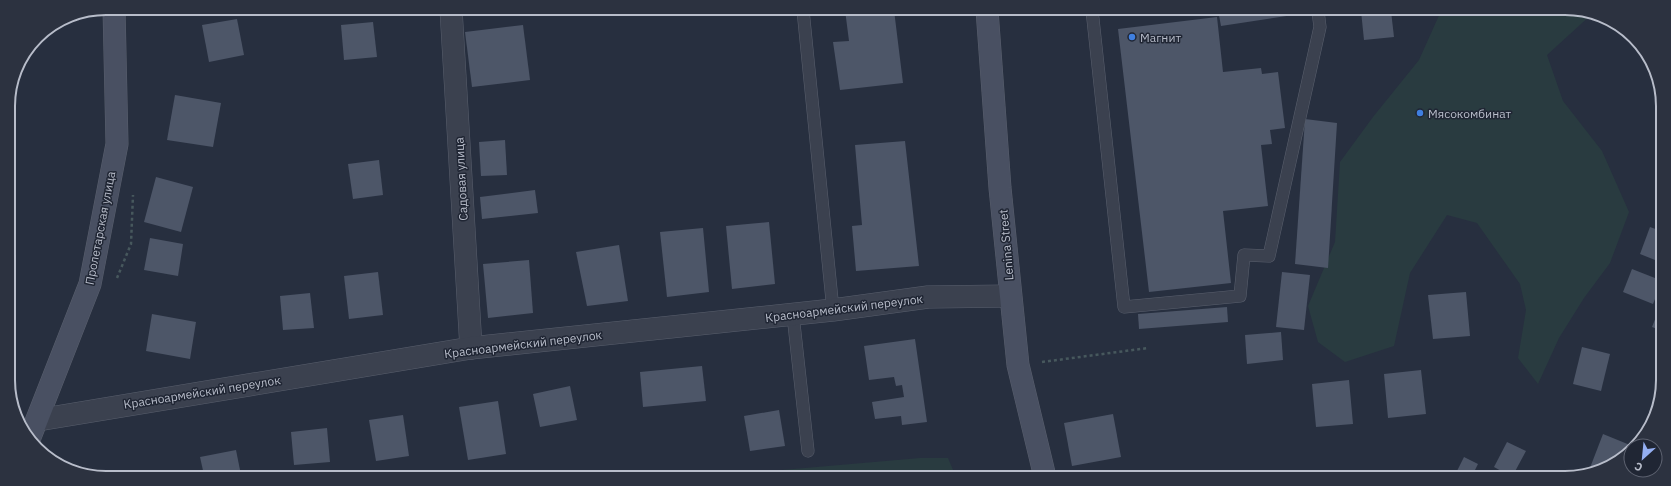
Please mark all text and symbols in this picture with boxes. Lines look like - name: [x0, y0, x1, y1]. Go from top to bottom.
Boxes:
- place label: Магнит: [1140, 30, 1181, 45]
- marker: Магнит: [1127, 32, 1137, 42]
- place label: Мясокомбинат: [1428, 106, 1511, 121]
- marker: Мясокомбинат: [1415, 108, 1425, 118]
- street label: Садовая улица: [451, 136, 471, 221]
- street label: Пролетарская улица: [82, 169, 118, 286]
- street label: Lenina Street: [995, 209, 1017, 281]
- street label: Красноармейский переулок: [764, 291, 924, 325]
- street label: Красноармейский переулок: [443, 327, 603, 361]
- street label: Красноармейский переулок: [122, 372, 282, 412]
- north arrow: [1623, 438, 1663, 478]
- text: С: [1632, 459, 1645, 475]

